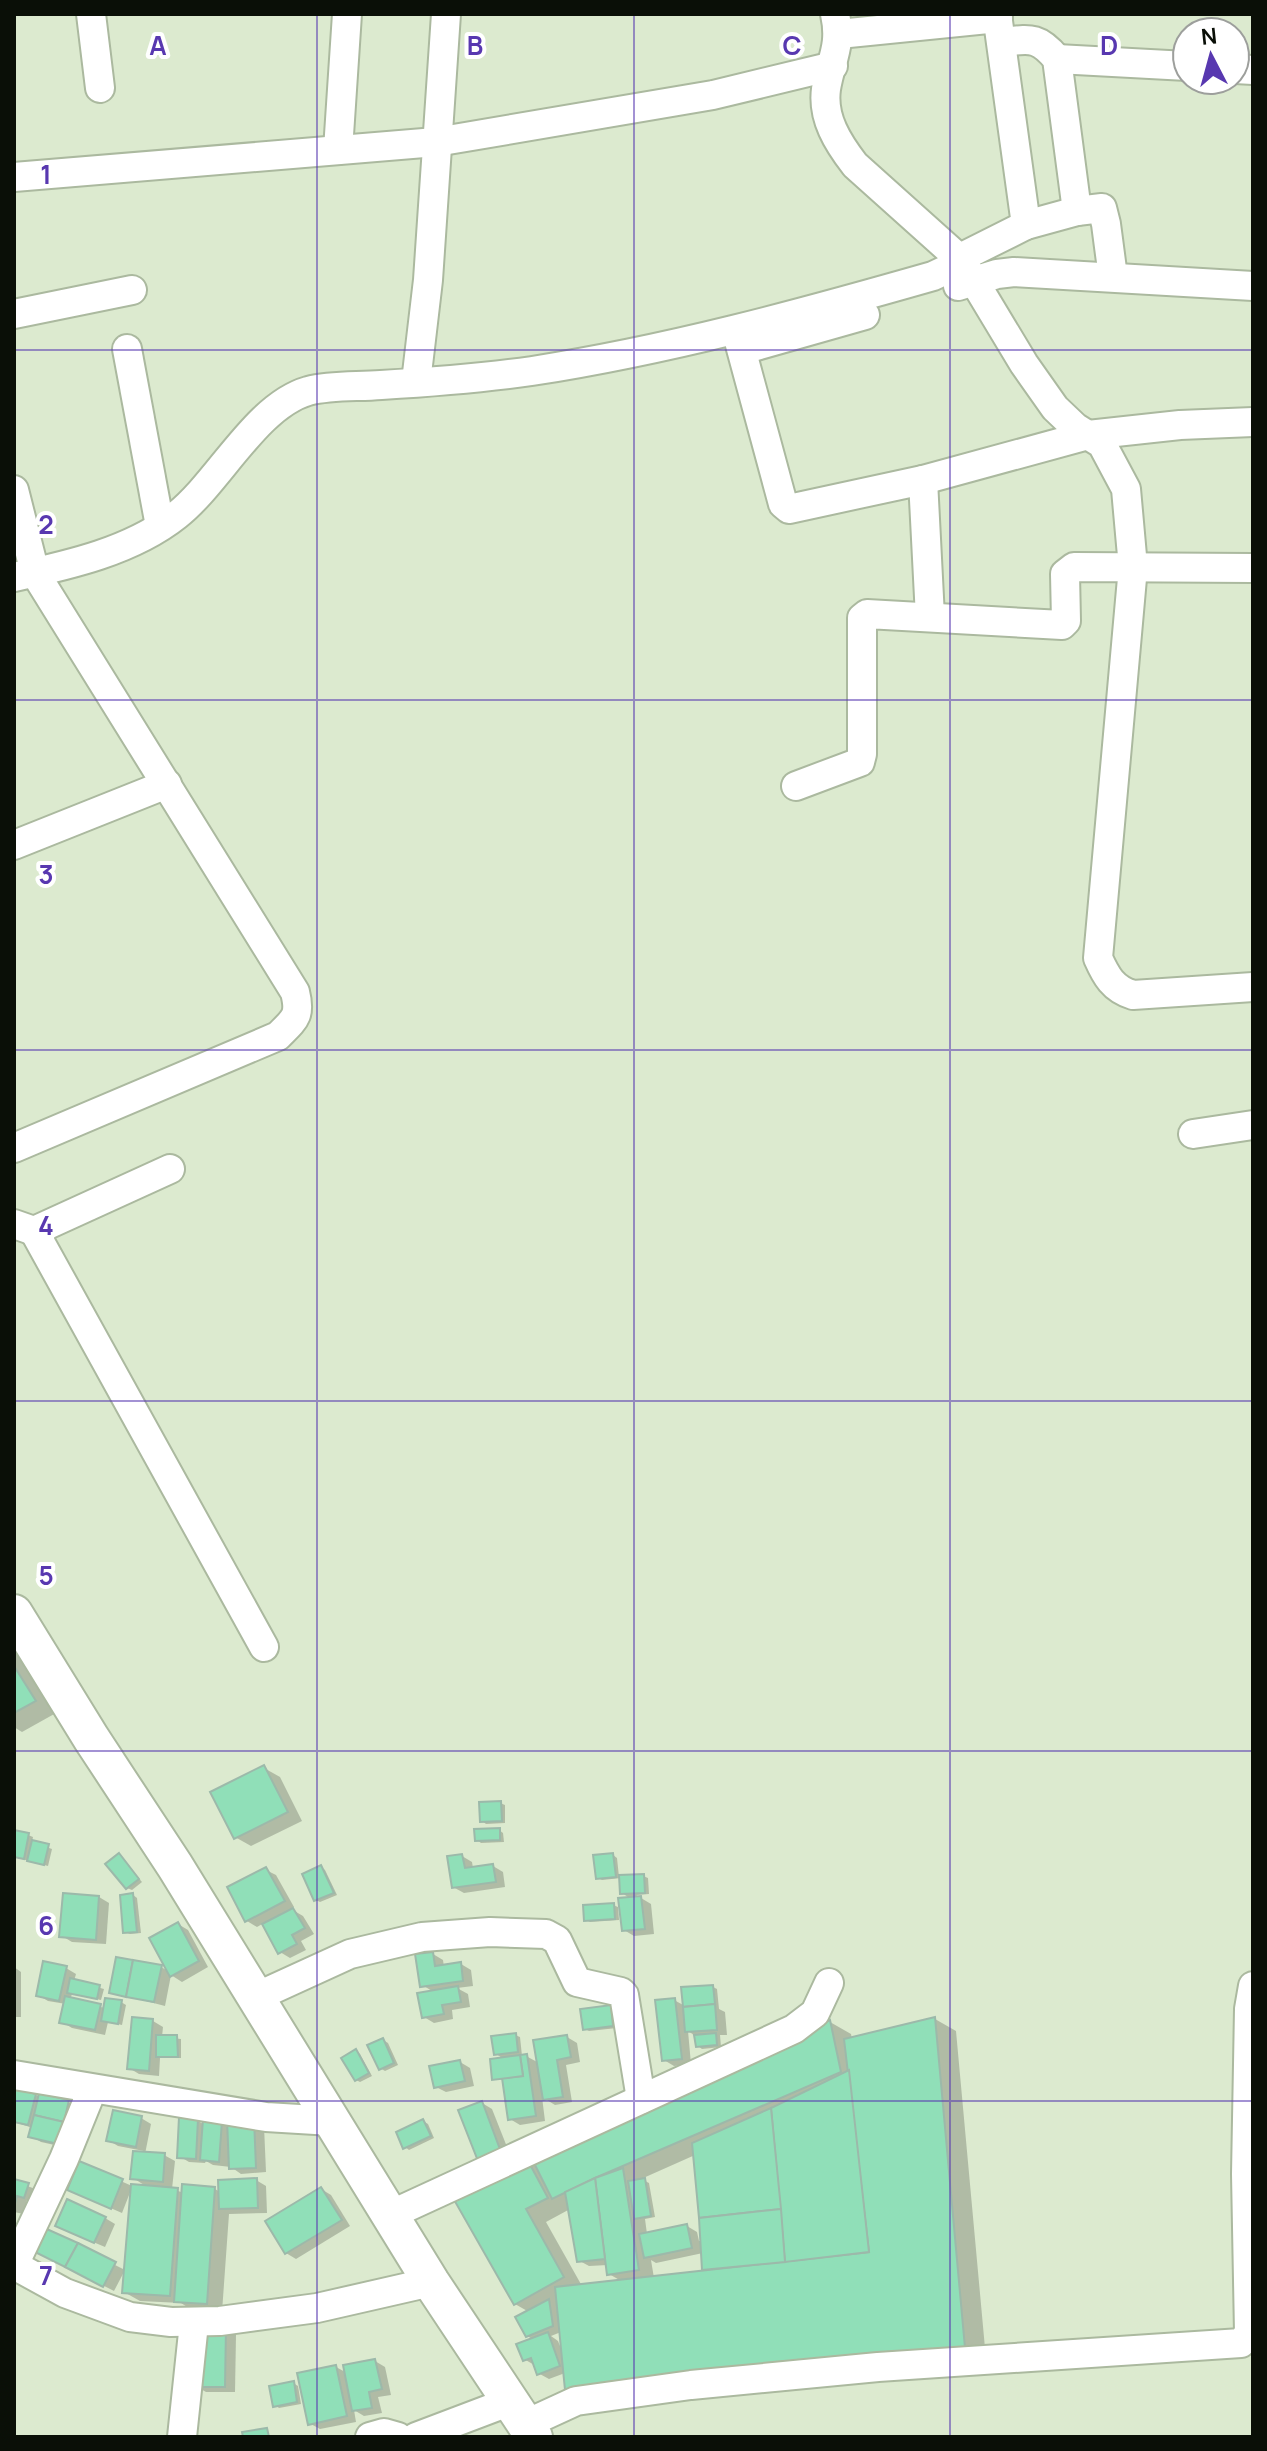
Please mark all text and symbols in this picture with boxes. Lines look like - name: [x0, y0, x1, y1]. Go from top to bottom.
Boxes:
- north arrow: [1171, 16, 1251, 96]
- text: N: [1199, 20, 1218, 52]
- text: A: [149, 27, 167, 63]
- text: B: [467, 27, 483, 63]
- text: C: [782, 27, 802, 63]
- text: D: [1100, 27, 1118, 63]
- text: 1: [40, 156, 52, 192]
- text: 2: [38, 506, 54, 542]
- text: 3: [38, 856, 54, 892]
- text: 4: [38, 1207, 54, 1243]
- text: 5: [38, 1557, 54, 1593]
- text: 6: [38, 1907, 54, 1943]
- text: 7: [39, 2257, 53, 2293]

